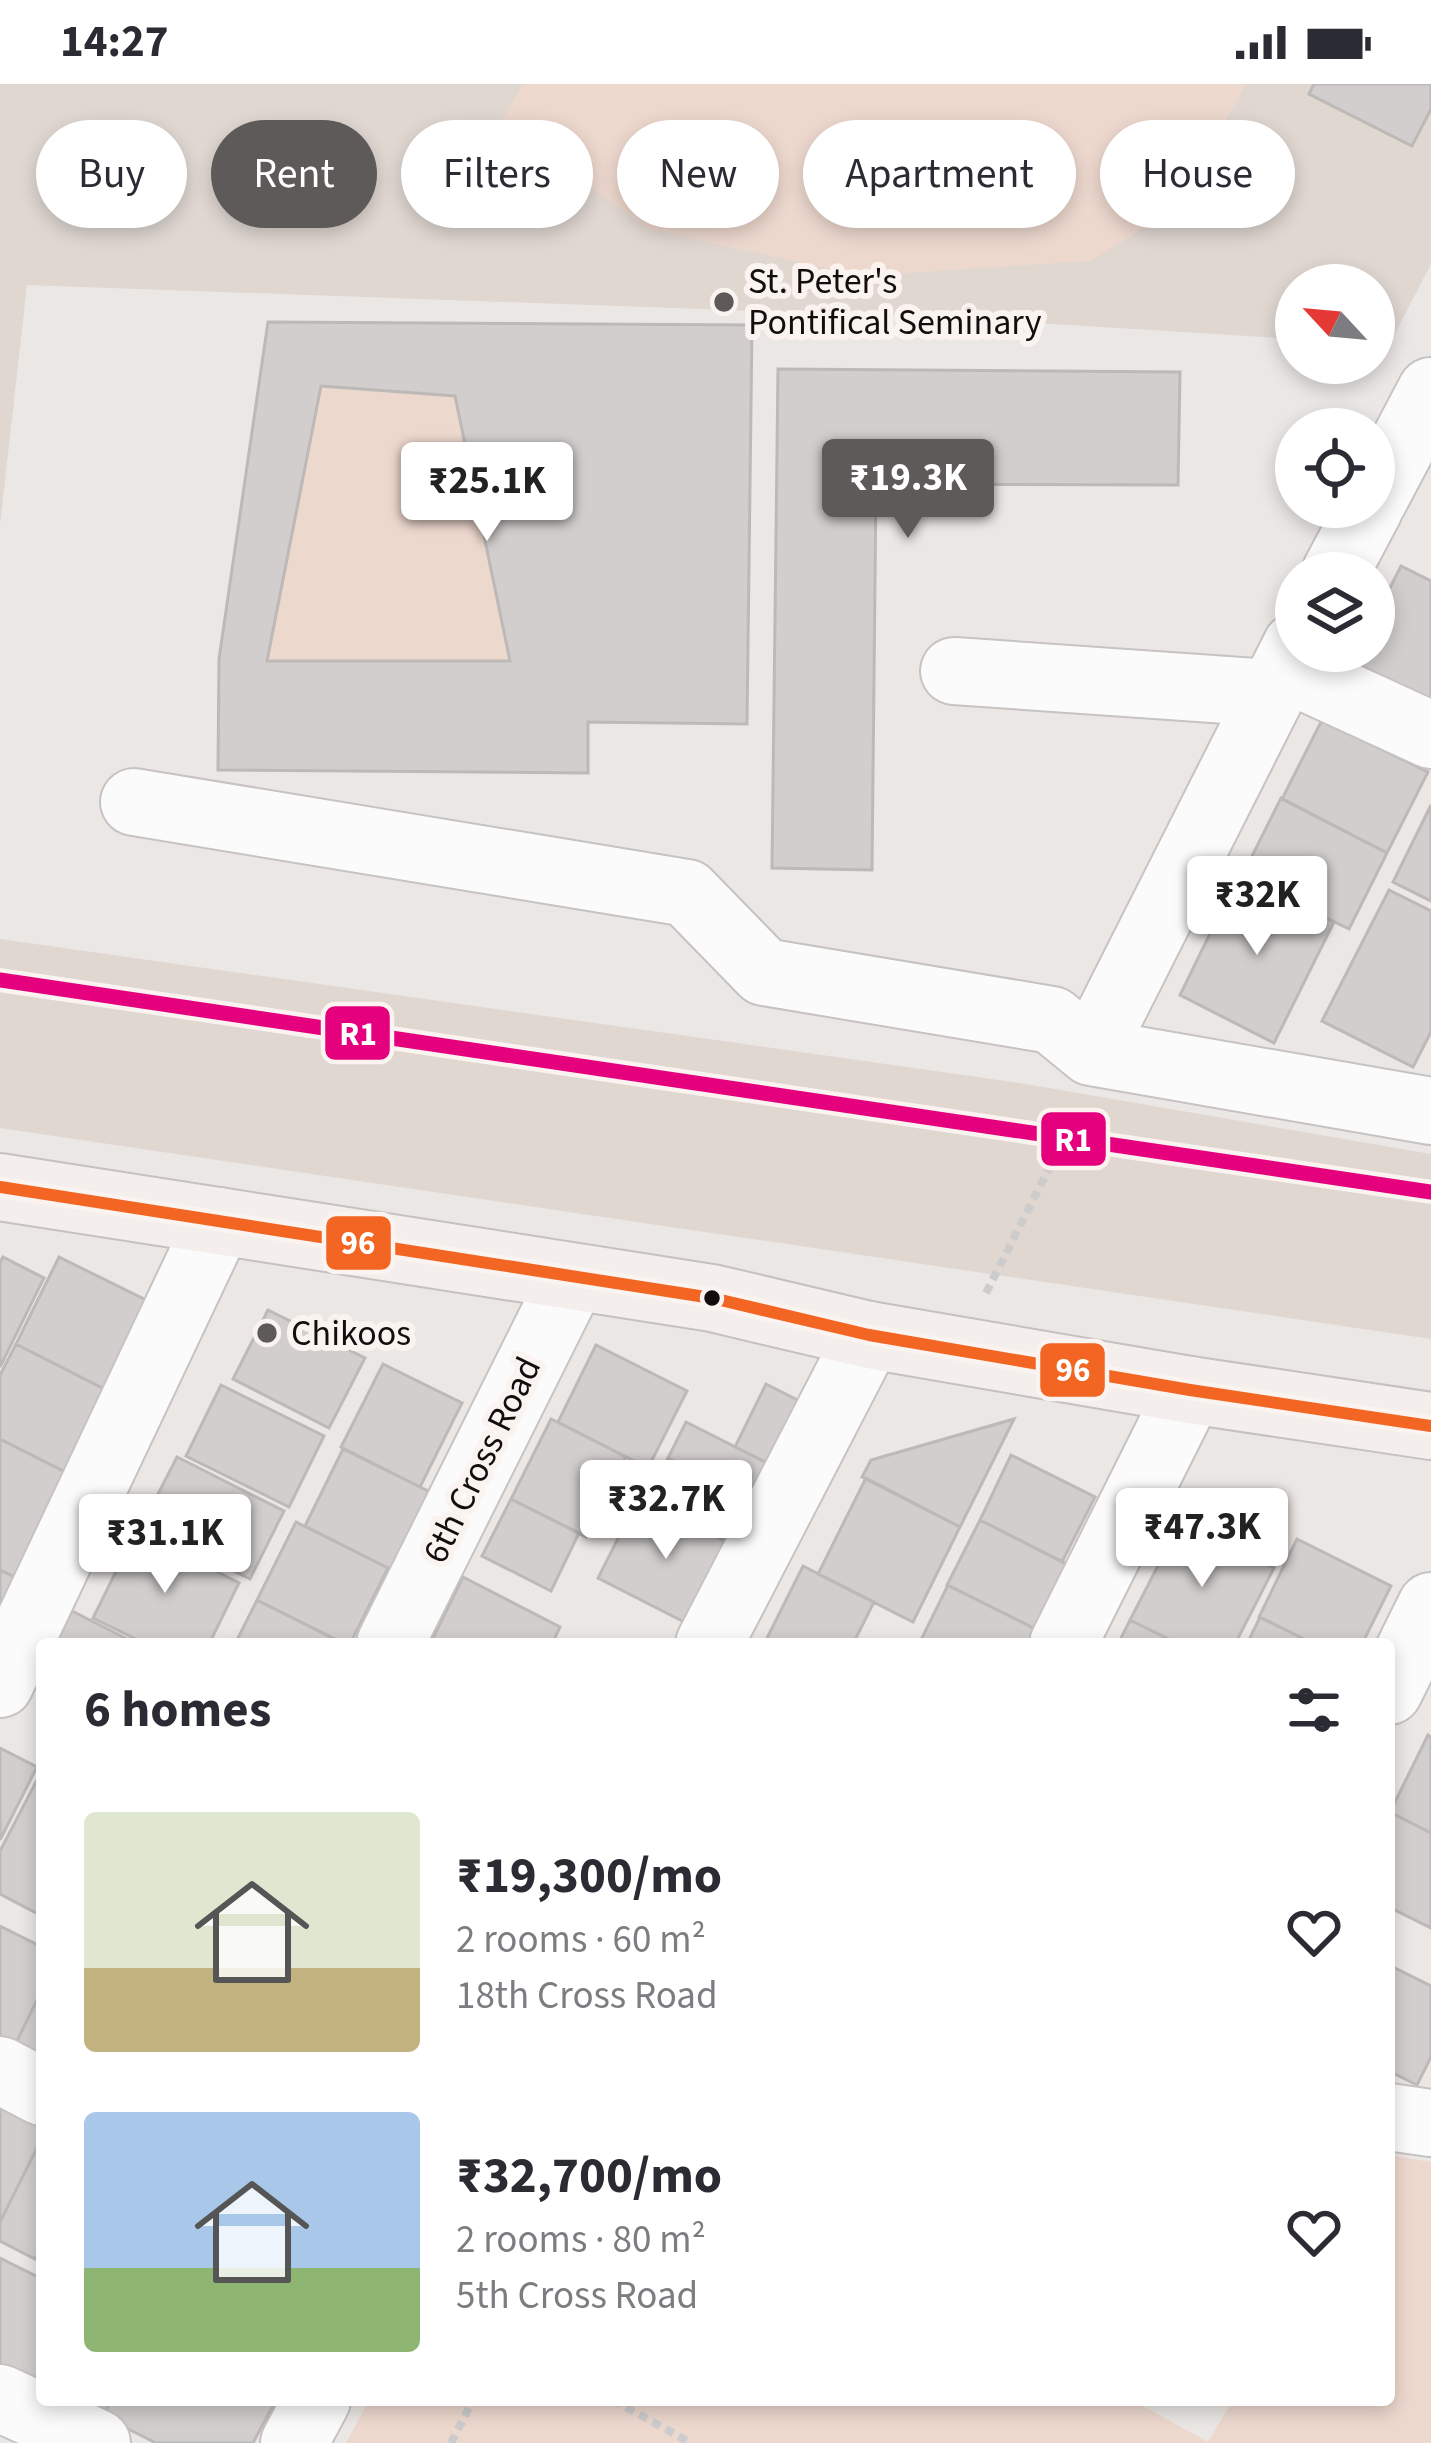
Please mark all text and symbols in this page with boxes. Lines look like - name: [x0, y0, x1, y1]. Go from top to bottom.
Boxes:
- text: 14:27: [60, 10, 169, 74]
- chip: Buy: [36, 120, 187, 228]
- chip: Rent: [211, 120, 377, 228]
- chip: Filters: [401, 120, 593, 228]
- chip: New: [617, 120, 779, 228]
- chip: Apartment: [803, 120, 1076, 228]
- chip: House: [1100, 120, 1295, 228]
- place label: St. Peter's Pontifical Seminary: [748, 256, 1042, 348]
- north arrow: [1275, 264, 1395, 384]
- map controls: [1275, 264, 1395, 672]
- marker: St. Peter's Pontifical Seminary: [711, 289, 737, 315]
- button: locate: [1275, 408, 1395, 528]
- pin: ₹19.3K: [810, 439, 1006, 541]
- pin: ₹25.1K: [389, 442, 585, 544]
- text: ₹19.3K: [849, 450, 967, 506]
- text: ₹25.1K: [428, 453, 546, 509]
- button: layers: [1275, 552, 1395, 672]
- pin: ₹32K: [1186, 856, 1328, 958]
- text: ₹32K: [1214, 867, 1300, 923]
- line badge: R1: [323, 1004, 392, 1062]
- text: R1: [339, 1011, 377, 1058]
- line badge: R1: [1039, 1110, 1108, 1168]
- text: R1: [1054, 1117, 1092, 1164]
- line badge: 96: [324, 1214, 393, 1272]
- text: 96: [341, 1220, 375, 1267]
- unlabelled marker: [701, 1287, 723, 1309]
- place label: Chikoos: [291, 1308, 411, 1359]
- marker: Chikoos: [254, 1320, 280, 1346]
- line badge: 96: [1038, 1341, 1107, 1399]
- text: 96: [1056, 1347, 1090, 1394]
- street label: 6th Cross Road: [410, 1348, 554, 1572]
- pin: ₹32.7K: [568, 1460, 764, 1562]
- text: ₹32.7K: [607, 1471, 725, 1527]
- pin: ₹47.3K: [1104, 1488, 1300, 1590]
- pin: ₹31.1K: [67, 1494, 263, 1596]
- text: ₹47.3K: [1143, 1499, 1261, 1555]
- text: ₹31.1K: [106, 1505, 224, 1561]
- text: 6 homes: [84, 1674, 271, 1746]
- icon: filters: [1281, 1677, 1347, 1743]
- text: ₹19,300/mo: [456, 1840, 722, 1912]
- icon: home: [180, 1860, 324, 2004]
- icon: heart: [1281, 1899, 1347, 1965]
- text: 2 rooms · 60 m²: [456, 1912, 706, 1968]
- text: 18th Cross Road: [456, 1968, 718, 2024]
- text: ₹32,700/mo: [456, 2140, 722, 2212]
- icon: home: [180, 2160, 324, 2304]
- icon: heart: [1281, 2199, 1347, 2265]
- text: 2 rooms · 80 m²: [456, 2212, 706, 2268]
- text: 5th Cross Road: [456, 2268, 698, 2324]

